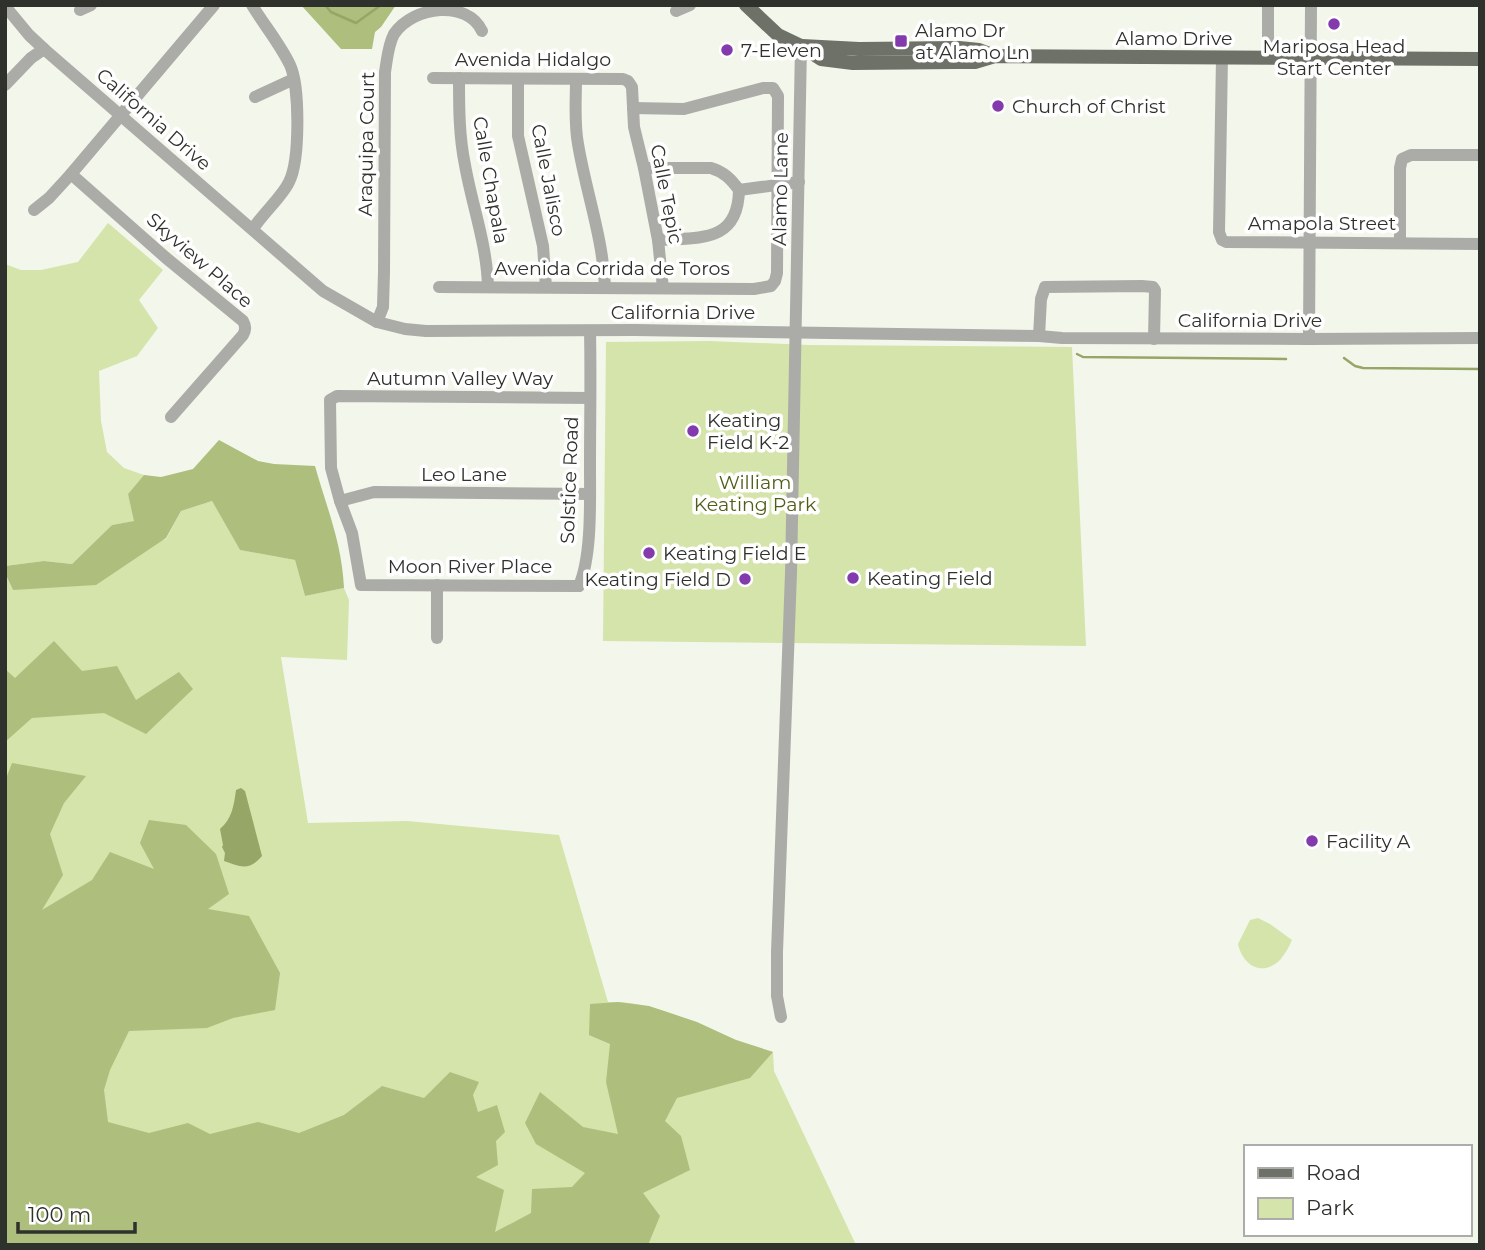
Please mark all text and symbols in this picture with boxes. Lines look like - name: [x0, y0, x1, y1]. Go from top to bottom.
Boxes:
- marker: Mariposa Head Start Center: [1326, 16, 1342, 32]
- place label: Alamo Dr at Alamo Ln: [915, 19, 1030, 64]
- street label: Alamo Drive: [1116, 27, 1232, 50]
- marker: Alamo Dr at Alamo Ln: [893, 33, 909, 49]
- place label: Mariposa Head Start Center: [1263, 35, 1405, 80]
- place label: 7-Eleven: [741, 39, 822, 62]
- marker: 7-Eleven: [719, 42, 735, 58]
- street label: Avenida Hidalgo: [455, 48, 611, 71]
- street label: California Drive: [92, 63, 216, 175]
- street label: Araquipa Court: [354, 71, 379, 217]
- place label: Church of Christ: [1012, 95, 1166, 118]
- marker: Church of Christ: [990, 98, 1006, 114]
- street label: Calle Chapala: [468, 115, 513, 246]
- street label: Calle Jalisco: [526, 122, 571, 238]
- street label: Alamo Lane: [768, 132, 793, 246]
- street label: Calle Tepic: [646, 142, 687, 246]
- street label: Skyview Place: [142, 208, 257, 313]
- street label: Amapola Street: [1248, 212, 1397, 235]
- street label: Avenida Corrida de Toros: [494, 257, 730, 280]
- street label: California Drive: [611, 301, 755, 324]
- street label: California Drive: [1178, 309, 1322, 332]
- street label: Autumn Valley Way: [367, 367, 554, 390]
- place label: Keating Field K-2: [707, 409, 790, 454]
- street label: Solstice Road: [556, 416, 583, 544]
- marker: Keating Field K-2: [685, 423, 701, 439]
- street label: Leo Lane: [421, 463, 507, 486]
- park label: William Keating Park: [694, 471, 817, 516]
- place label: Keating Field E: [663, 542, 806, 565]
- marker: Keating Field E: [641, 545, 657, 561]
- street label: Moon River Place: [388, 555, 552, 578]
- place label: Keating Field: [867, 567, 993, 590]
- place label: Keating Field D: [585, 568, 731, 591]
- marker: Keating Field: [845, 570, 861, 586]
- marker: Keating Field D: [737, 571, 753, 587]
- place label: Facility A: [1326, 830, 1411, 853]
- marker: Facility A: [1304, 833, 1320, 849]
- legend: [1244, 1145, 1471, 1236]
- text: Road: [1306, 1160, 1361, 1185]
- scale bar: [18, 1190, 135, 1234]
- text: Park: [1306, 1195, 1354, 1220]
- text: 100 m: [28, 1202, 91, 1227]

